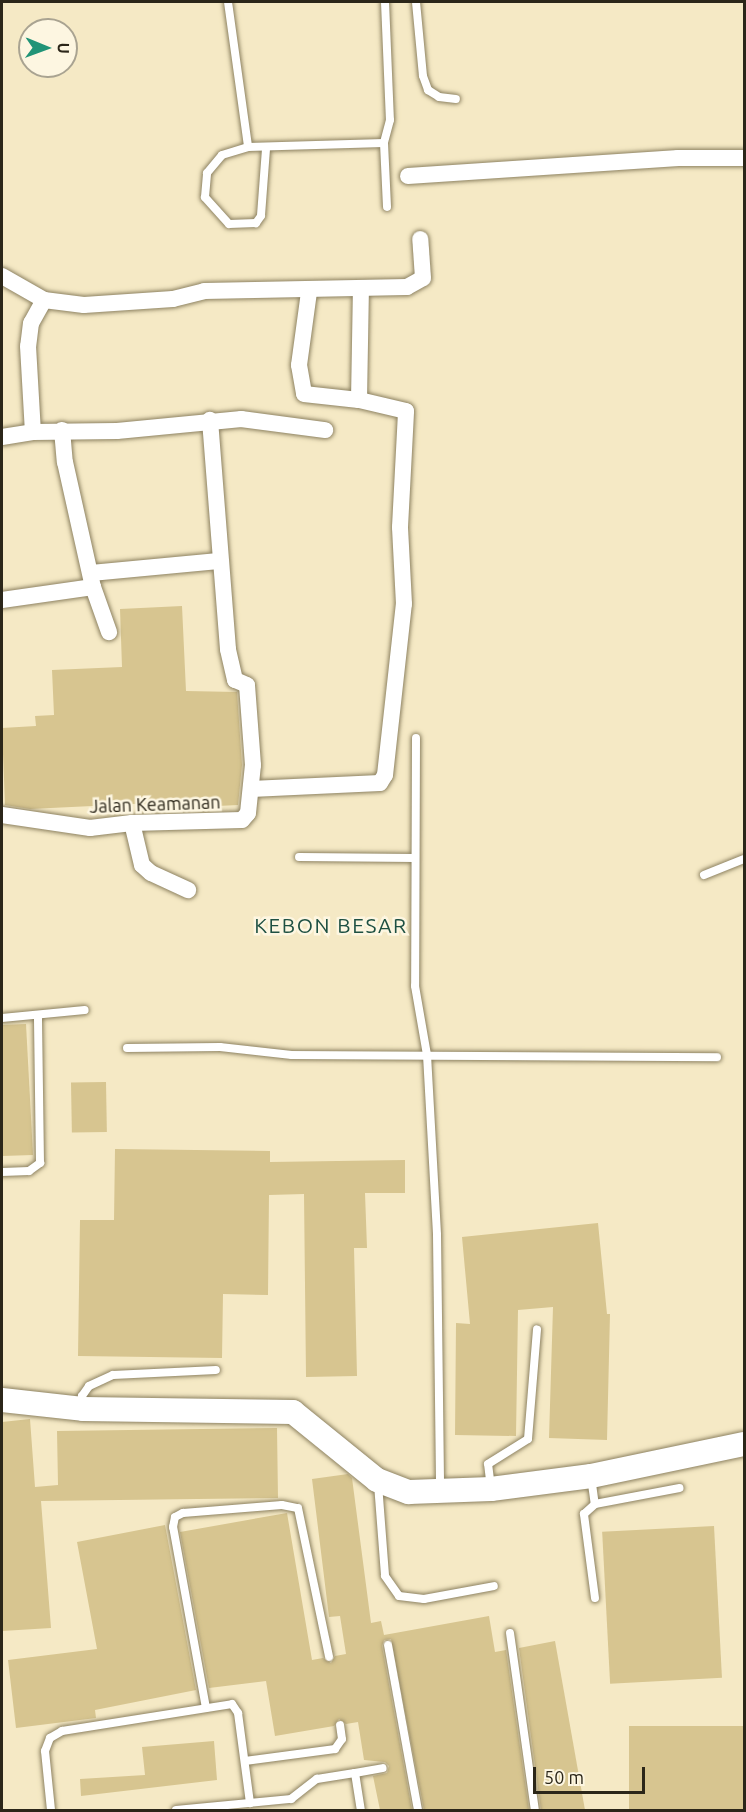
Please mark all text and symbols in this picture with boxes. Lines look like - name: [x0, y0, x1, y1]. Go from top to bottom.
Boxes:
- north arrow: [18, 18, 78, 78]
- text: U: [55, 43, 73, 54]
- street label: Jalan Keamanan: [89, 791, 221, 817]
- district label: KEBON BESAR: [254, 912, 408, 938]
- scale bar: [536, 1755, 648, 1793]
- text: 50 m: [544, 1767, 584, 1787]

